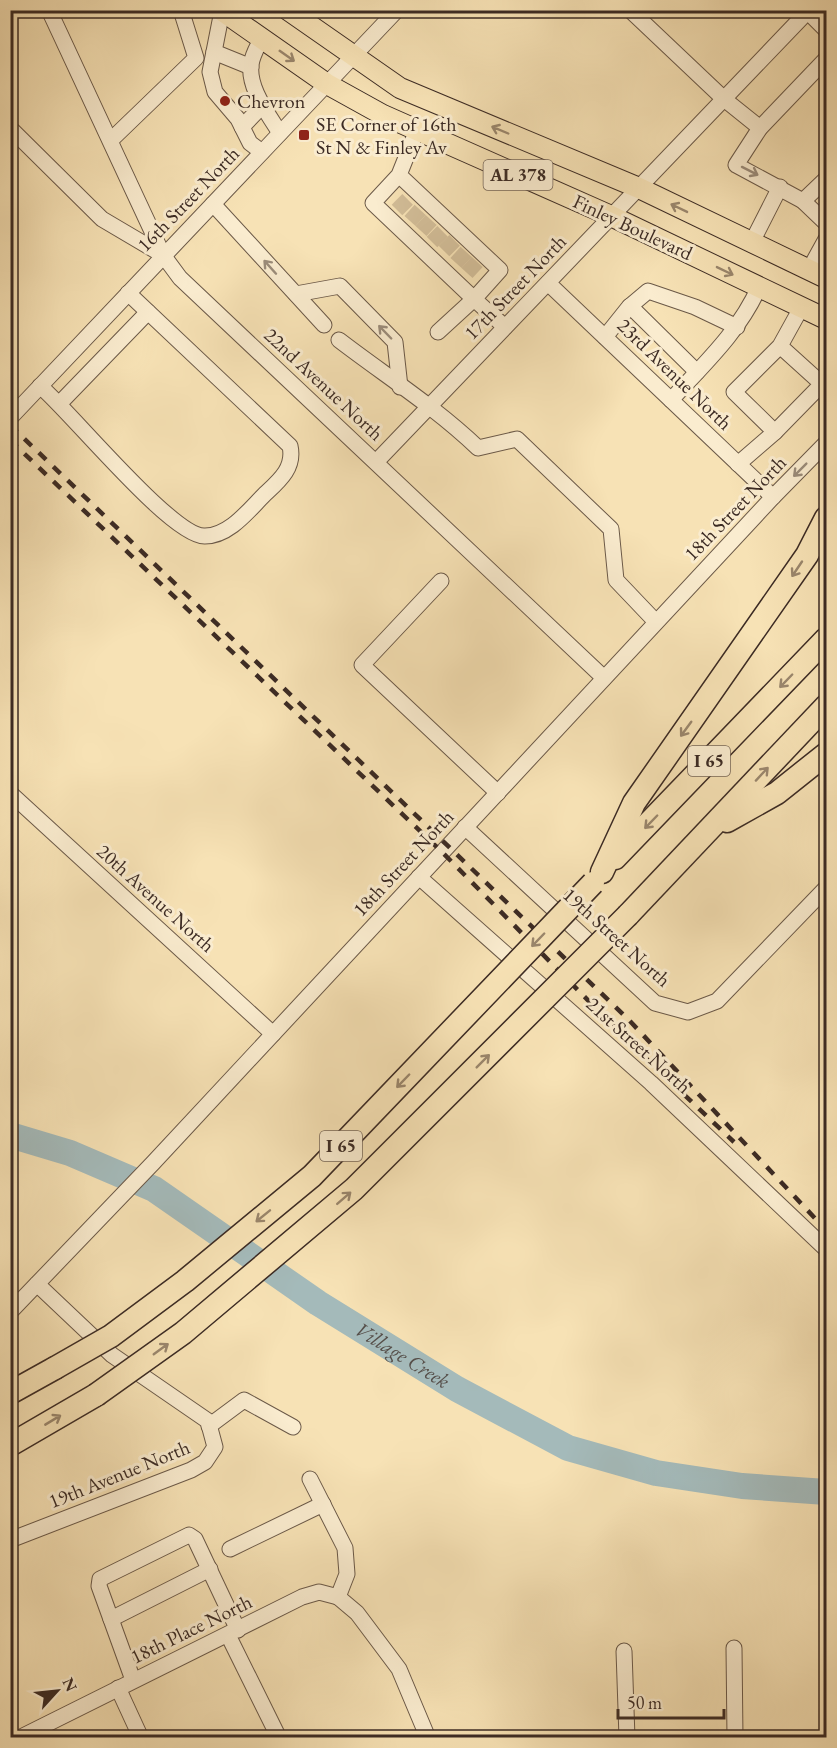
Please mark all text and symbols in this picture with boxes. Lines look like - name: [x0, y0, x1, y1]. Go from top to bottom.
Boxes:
- one-way arrow: [278, 50, 294, 62]
- place label: Chevron: [237, 88, 306, 114]
- marker: Chevron: [218, 94, 232, 108]
- place label: SE Corner of 16th St N & Finley Av: [316, 111, 456, 160]
- one-way arrow: [492, 124, 510, 135]
- marker: SE Corner of 16th St N & Finley Av: [297, 128, 311, 142]
- street label: 16th Street North: [131, 141, 245, 257]
- road number: AL 378: [484, 160, 552, 190]
- one-way arrow: [740, 166, 758, 178]
- street label: Finley Boulevard: [569, 188, 698, 266]
- one-way arrow: [670, 202, 688, 213]
- street label: 17th Street North: [458, 229, 572, 345]
- one-way arrow: [263, 259, 277, 274]
- one-way arrow: [715, 265, 733, 277]
- street label: 23rd Avenue North: [612, 312, 738, 436]
- street label: 22nd Avenue North: [259, 322, 389, 446]
- one-way arrow: [378, 325, 393, 340]
- street label: 18th Street North: [678, 450, 792, 566]
- one-way arrow: [792, 463, 807, 477]
- one-way arrow: [791, 560, 803, 577]
- one-way arrow: [779, 674, 793, 689]
- one-way arrow: [680, 721, 693, 737]
- road number: I 65: [688, 746, 730, 776]
- one-way arrow: [755, 767, 770, 782]
- street label: 18th Street North: [347, 804, 459, 922]
- one-way arrow: [643, 814, 658, 829]
- street label: 20th Avenue North: [91, 838, 221, 958]
- street label: 19th Street North: [557, 882, 677, 992]
- one-way arrow: [531, 933, 545, 948]
- street label: 21st Street North: [581, 991, 697, 1099]
- one-way arrow: [475, 1054, 490, 1068]
- one-way arrow: [396, 1074, 410, 1089]
- road number: I 65: [320, 1131, 362, 1161]
- one-way arrow: [336, 1191, 351, 1205]
- one-way arrow: [255, 1210, 271, 1223]
- water label: Village Creek: [350, 1315, 455, 1394]
- one-way arrow: [152, 1343, 168, 1355]
- one-way arrow: [44, 1414, 61, 1426]
- street label: 19th Avenue North: [45, 1434, 193, 1514]
- street label: 18th Place North: [126, 1588, 256, 1670]
- north arrow: [27, 1661, 87, 1721]
- text: N: [58, 1674, 82, 1695]
- scale bar: [618, 1682, 724, 1720]
- text: 50 m: [627, 1691, 662, 1714]

